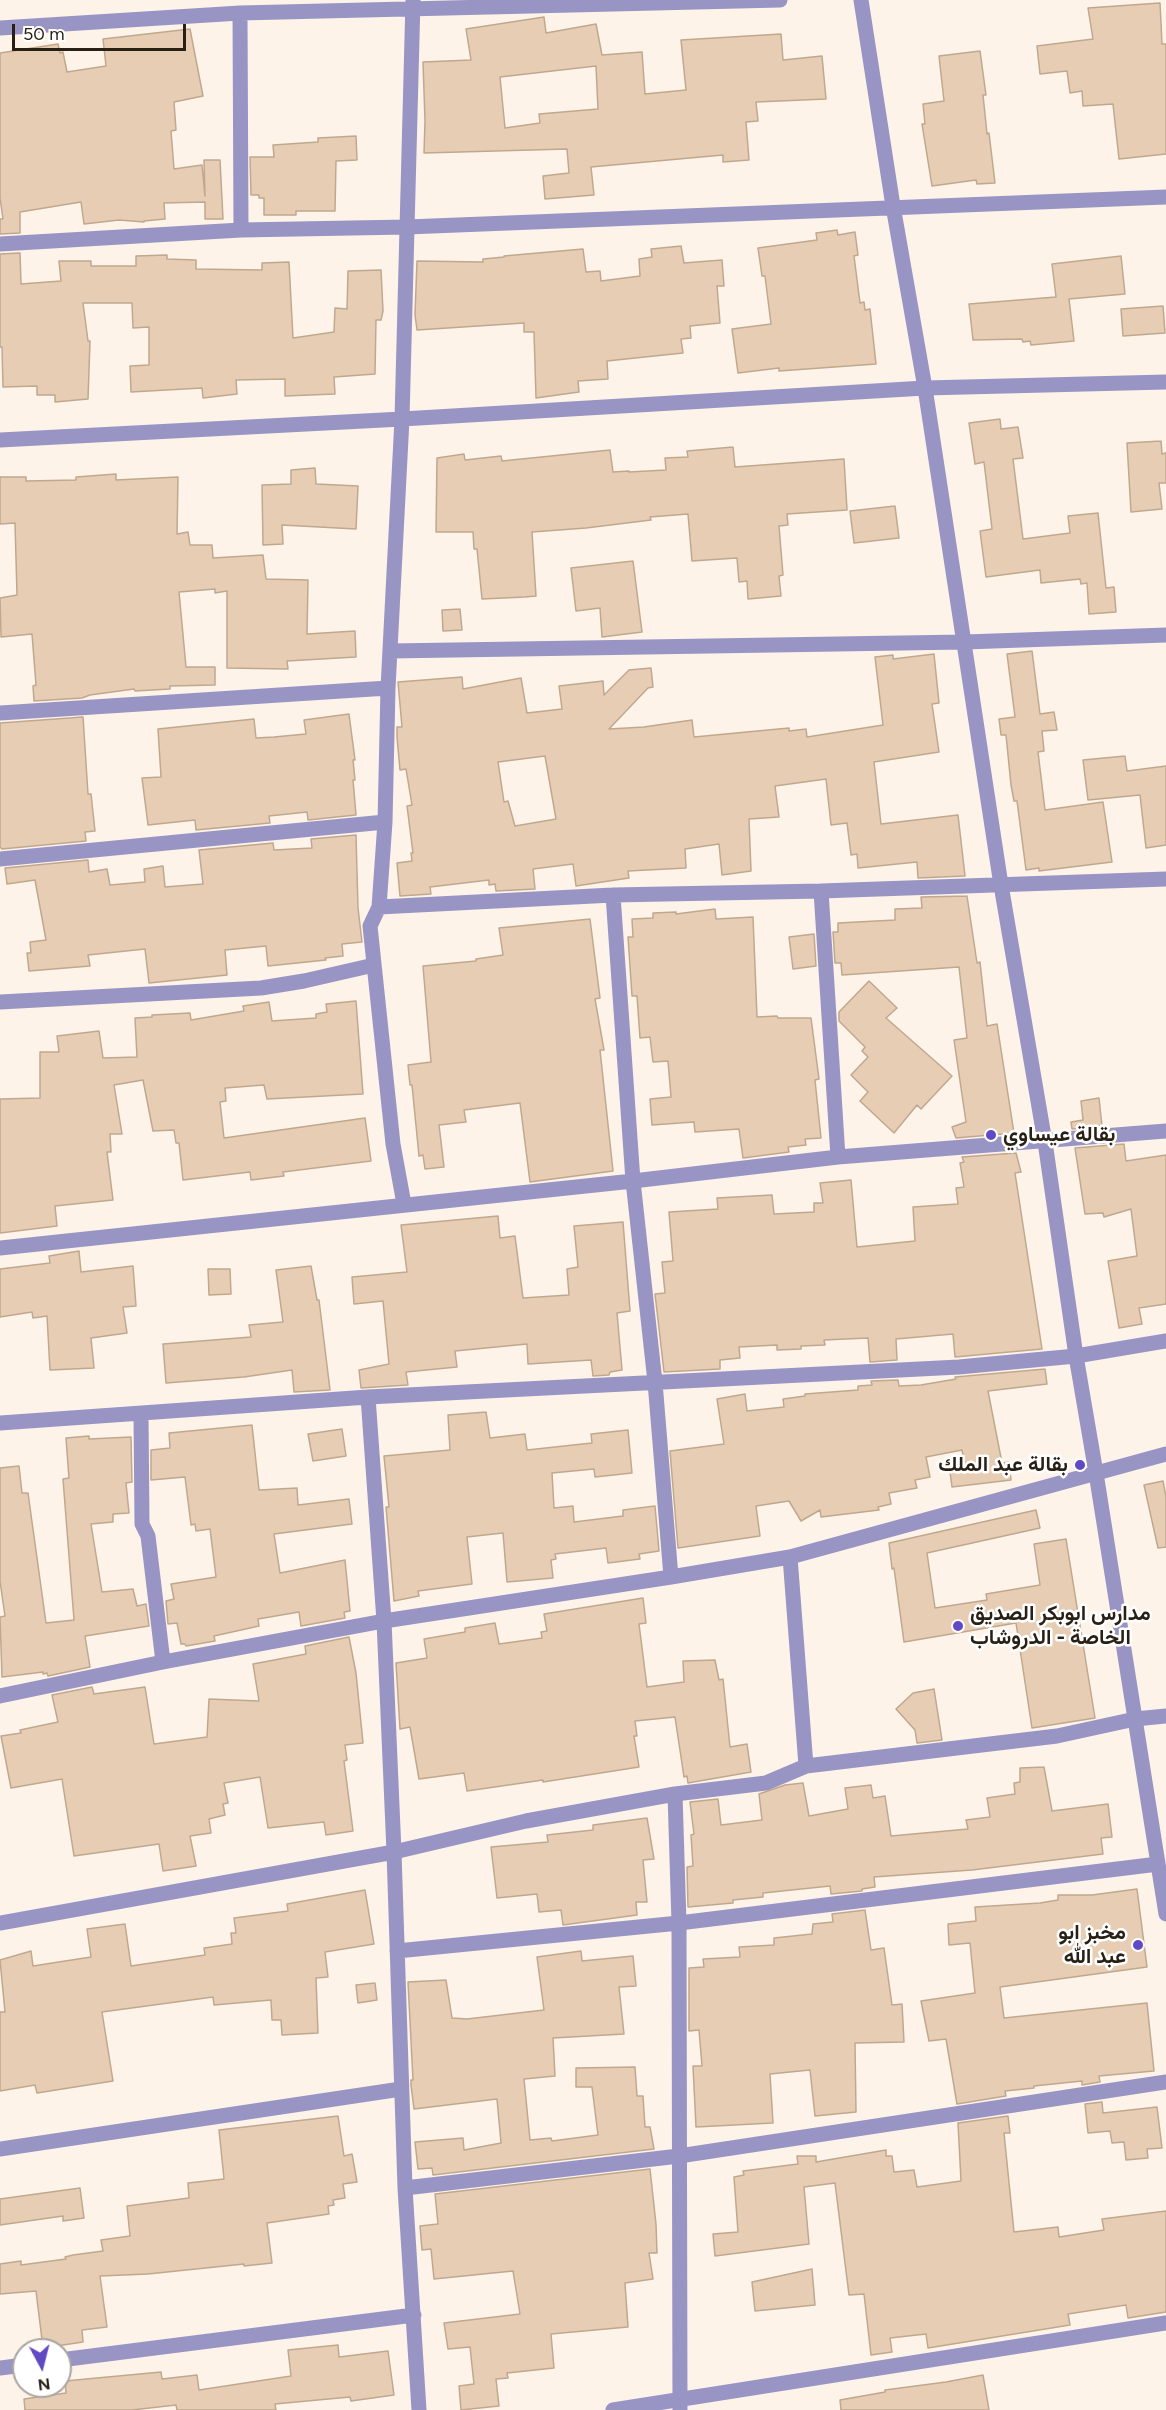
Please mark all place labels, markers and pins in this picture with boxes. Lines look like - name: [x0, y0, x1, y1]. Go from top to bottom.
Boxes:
- place label: بقالة عيساوي: [1003, 1122, 1115, 1148]
- marker: بقالة عيساوي: [984, 1128, 998, 1142]
- place label: بقالة عبد الملك: [938, 1452, 1068, 1478]
- marker: بقالة عبد الملك: [1073, 1458, 1087, 1472]
- place label: مدارس ابوبكر الصديق الخاصة - الدروشاب: [970, 1601, 1151, 1651]
- marker: مدارس ابوبكر الصديق الخاصة - الدروشاب: [951, 1619, 965, 1633]
- place label: مخبز ابو عبد الله: [1058, 1920, 1126, 1970]
- marker: مخبز ابو عبد الله: [1131, 1938, 1145, 1952]

